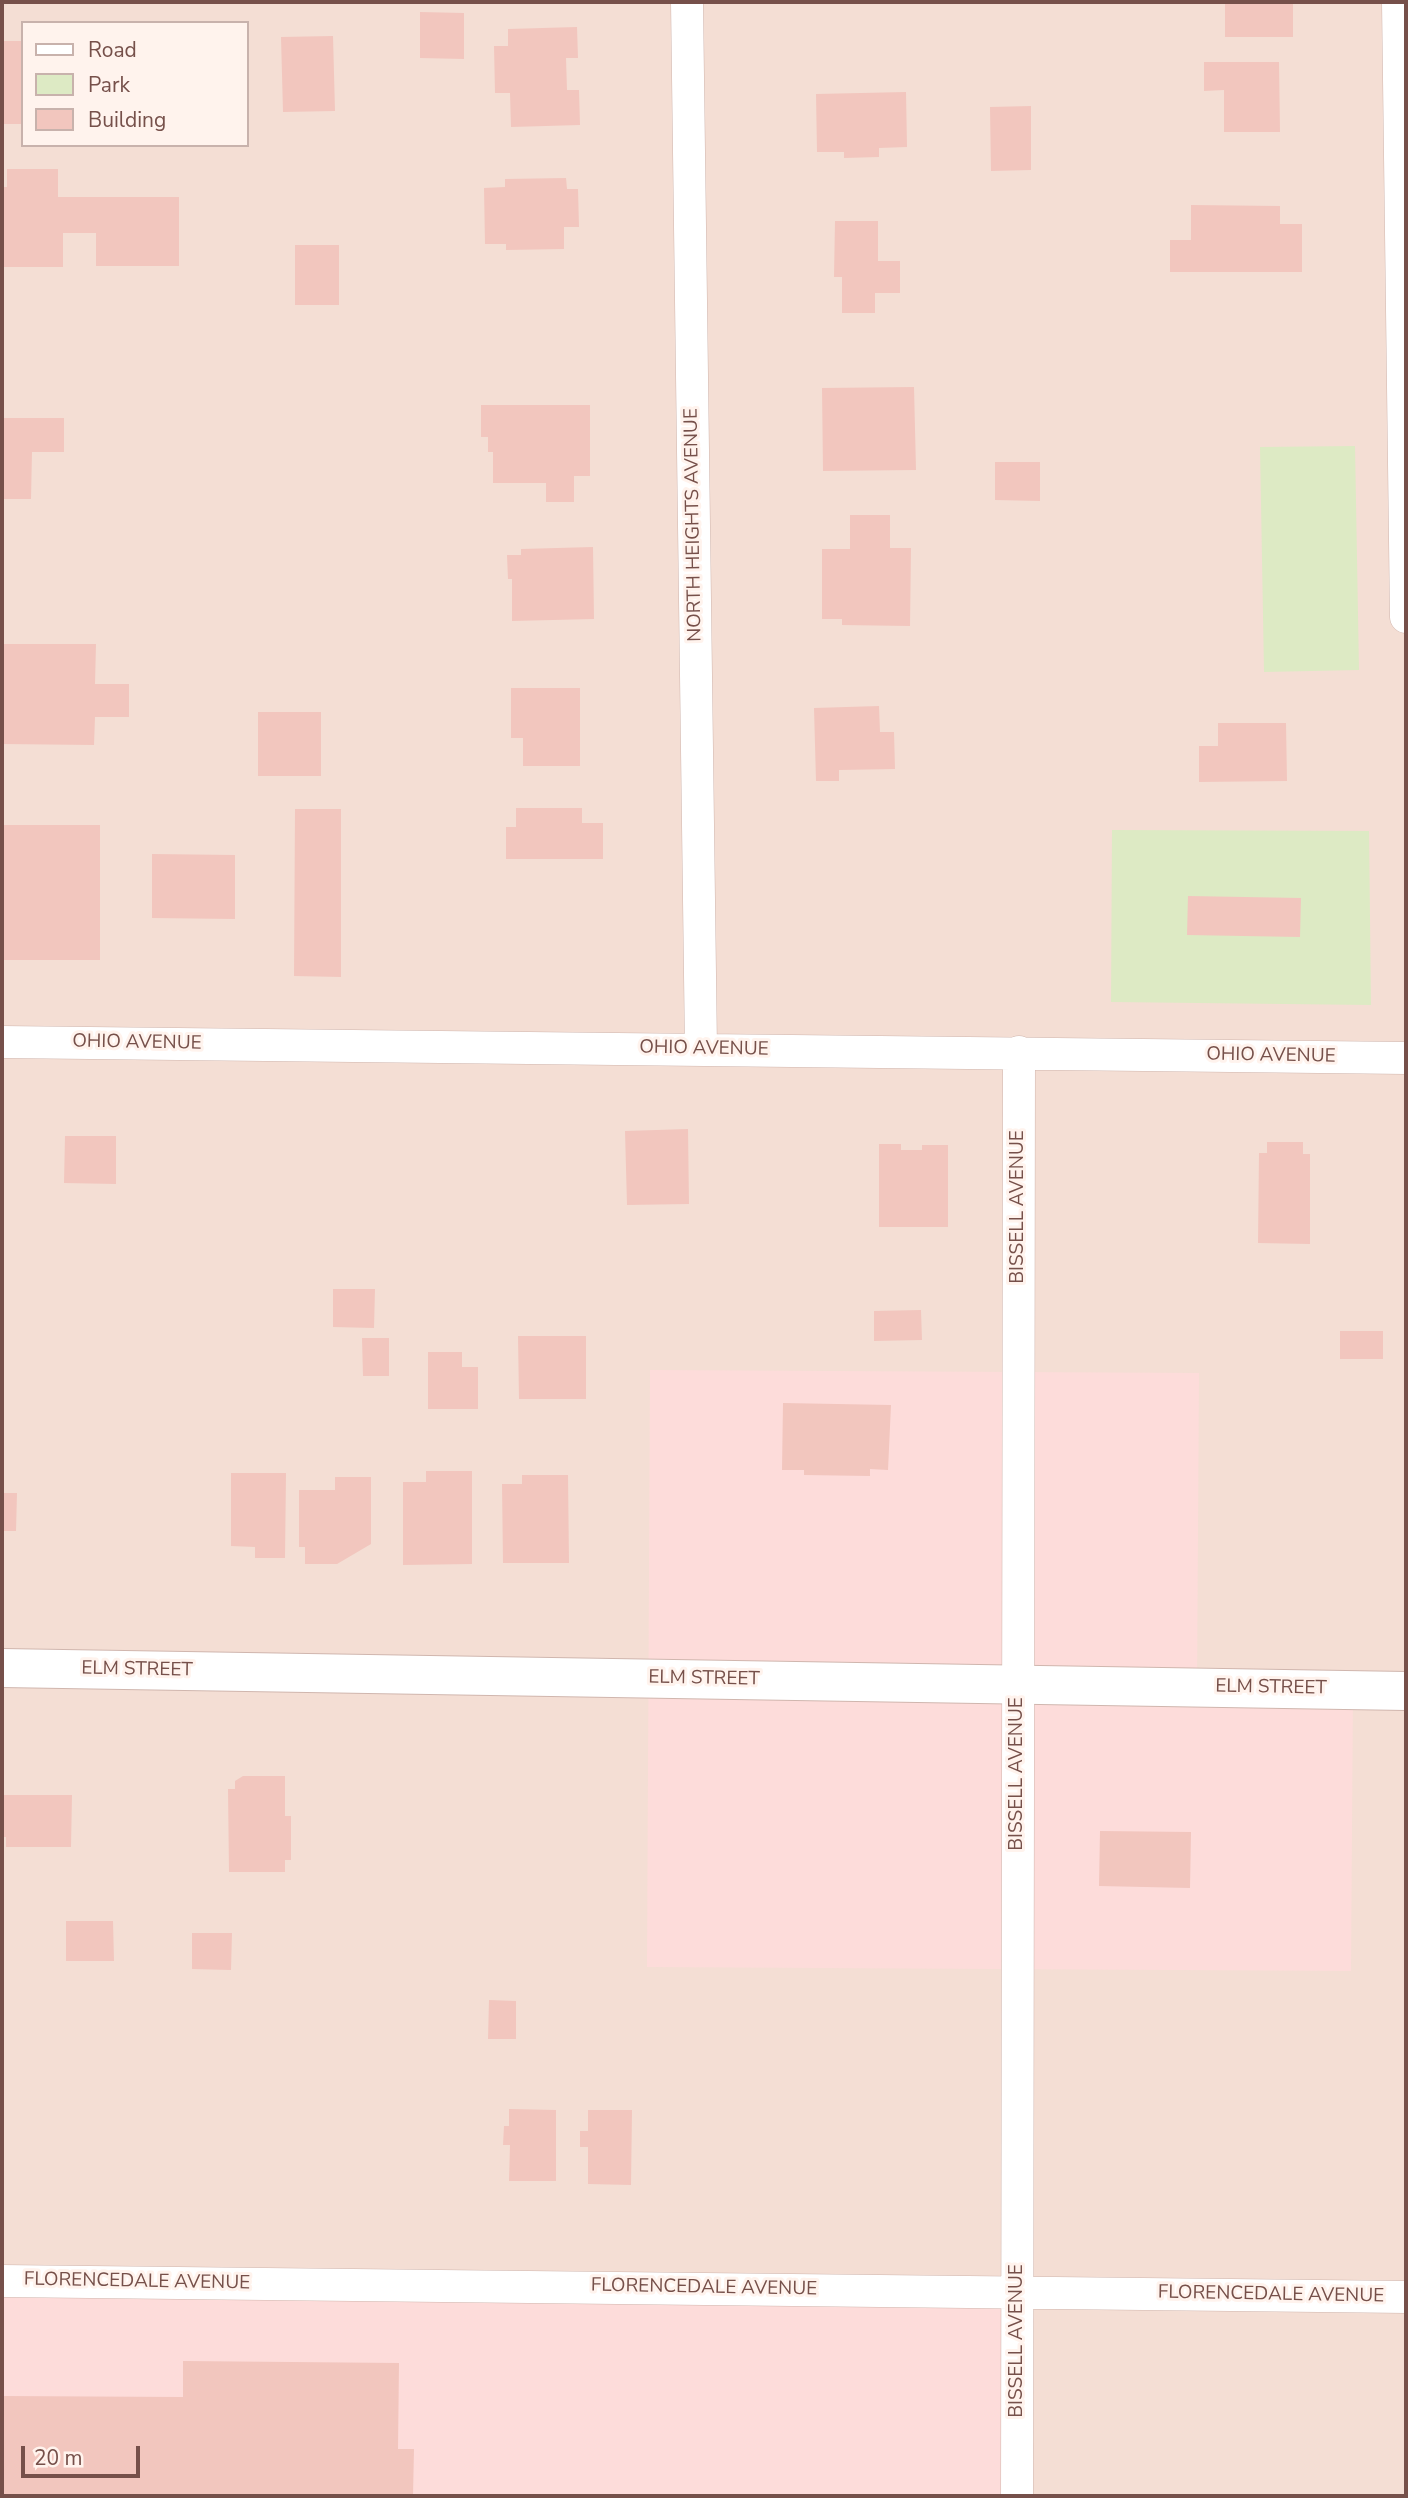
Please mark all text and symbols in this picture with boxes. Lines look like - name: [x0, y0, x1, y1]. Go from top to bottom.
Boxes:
- legend: [21, 21, 248, 147]
- text: Road: [88, 36, 137, 64]
- text: Park: [88, 71, 130, 99]
- text: Building: [88, 106, 166, 134]
- street label: NORTH HEIGHTS AVENUE: [681, 408, 707, 642]
- street label: OHIO AVENUE: [72, 1030, 202, 1056]
- street label: OHIO AVENUE: [639, 1036, 769, 1062]
- street label: OHIO AVENUE: [1206, 1043, 1336, 1069]
- street label: BISSELL AVENUE: [1007, 1130, 1029, 1284]
- street label: ELM STREET: [81, 1658, 193, 1682]
- street label: ELM STREET: [648, 1667, 760, 1691]
- street label: ELM STREET: [1215, 1676, 1327, 1700]
- street label: BISSELL AVENUE: [1006, 1697, 1028, 1851]
- street label: BISSELL AVENUE: [1006, 2264, 1028, 2418]
- street label: FLORENCEDALE AVENUE: [24, 2269, 250, 2295]
- street label: FLORENCEDALE AVENUE: [591, 2275, 817, 2301]
- street label: FLORENCEDALE AVENUE: [1158, 2282, 1384, 2308]
- scale bar: [24, 2432, 144, 2476]
- text: 20 m: [34, 2444, 83, 2472]

